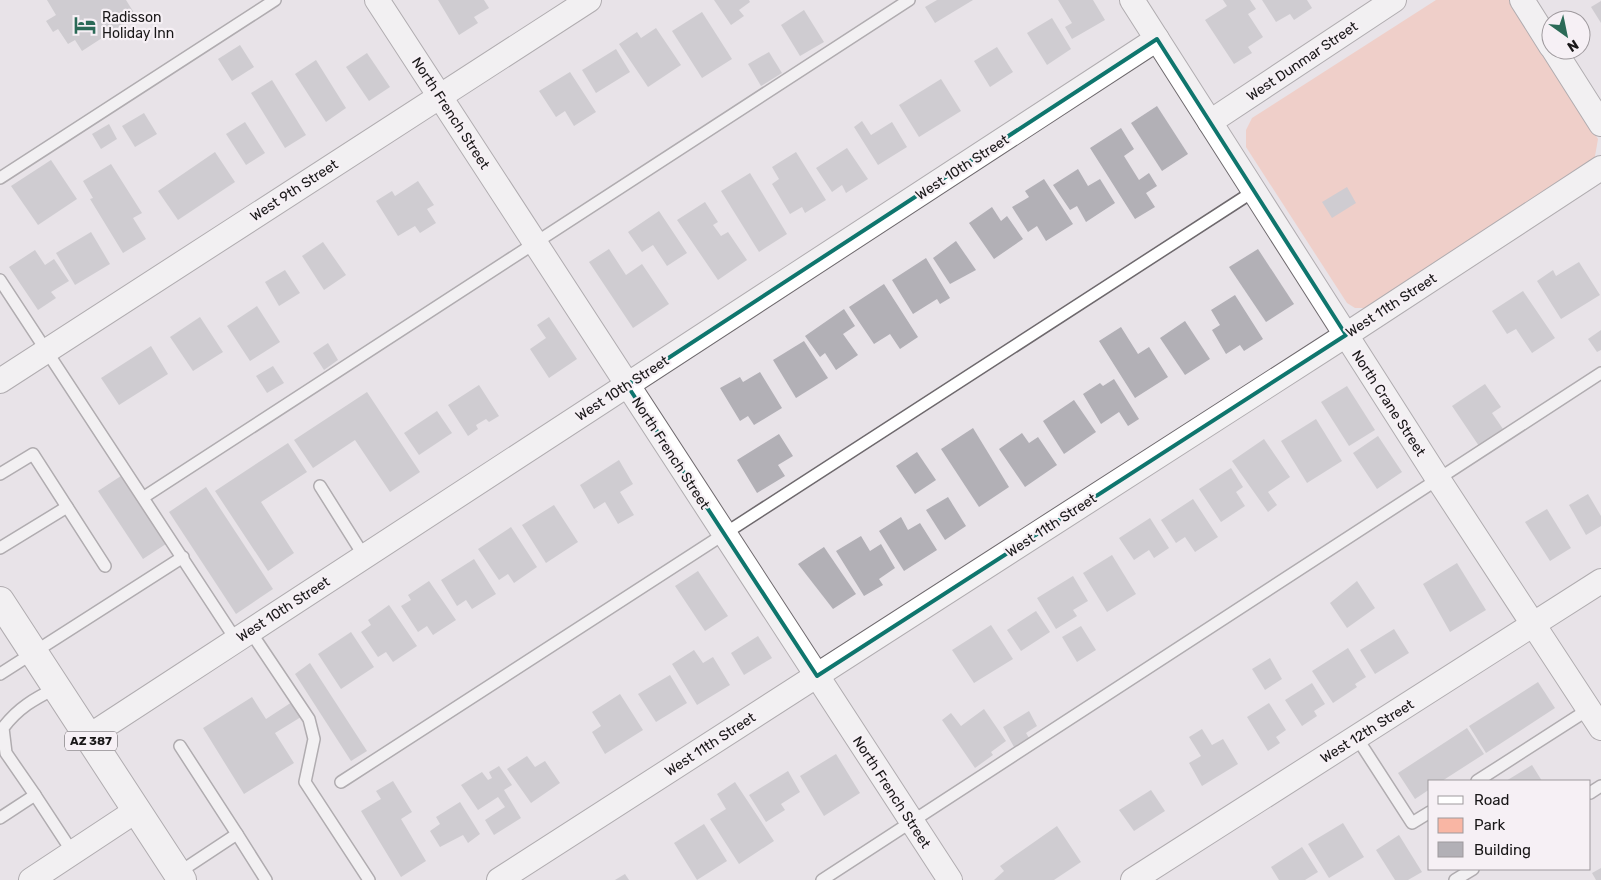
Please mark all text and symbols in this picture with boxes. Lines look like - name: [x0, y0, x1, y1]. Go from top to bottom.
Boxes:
- place label: Radisson Holiday Inn: [102, 9, 174, 42]
- north arrow: [1541, 10, 1591, 60]
- hotel icon: Radisson Holiday Inn: [72, 12, 98, 38]
- street label: West Dunmar Street: [1243, 18, 1362, 105]
- text: N: [1564, 36, 1582, 55]
- street label: North French Street: [408, 54, 493, 173]
- street label: West 10th Street: [913, 131, 1012, 204]
- street label: West 9th Street: [247, 156, 342, 225]
- street label: West 11th Street: [1343, 269, 1440, 341]
- street label: North Crane Street: [1348, 347, 1429, 460]
- street label: West 10th Street: [573, 352, 672, 425]
- street label: North French Street: [628, 394, 713, 513]
- street label: West 11th Street: [1003, 489, 1100, 561]
- street label: West 10th Street: [234, 573, 333, 646]
- street label: West 12th Street: [1317, 696, 1418, 767]
- street label: West 11th Street: [662, 708, 759, 780]
- road number: AZ 387: [65, 731, 117, 750]
- street label: North French Street: [849, 733, 934, 852]
- legend: [1428, 780, 1591, 870]
- text: Road: [1474, 791, 1510, 809]
- text: Park: [1474, 816, 1505, 834]
- text: Building: [1474, 841, 1531, 859]

